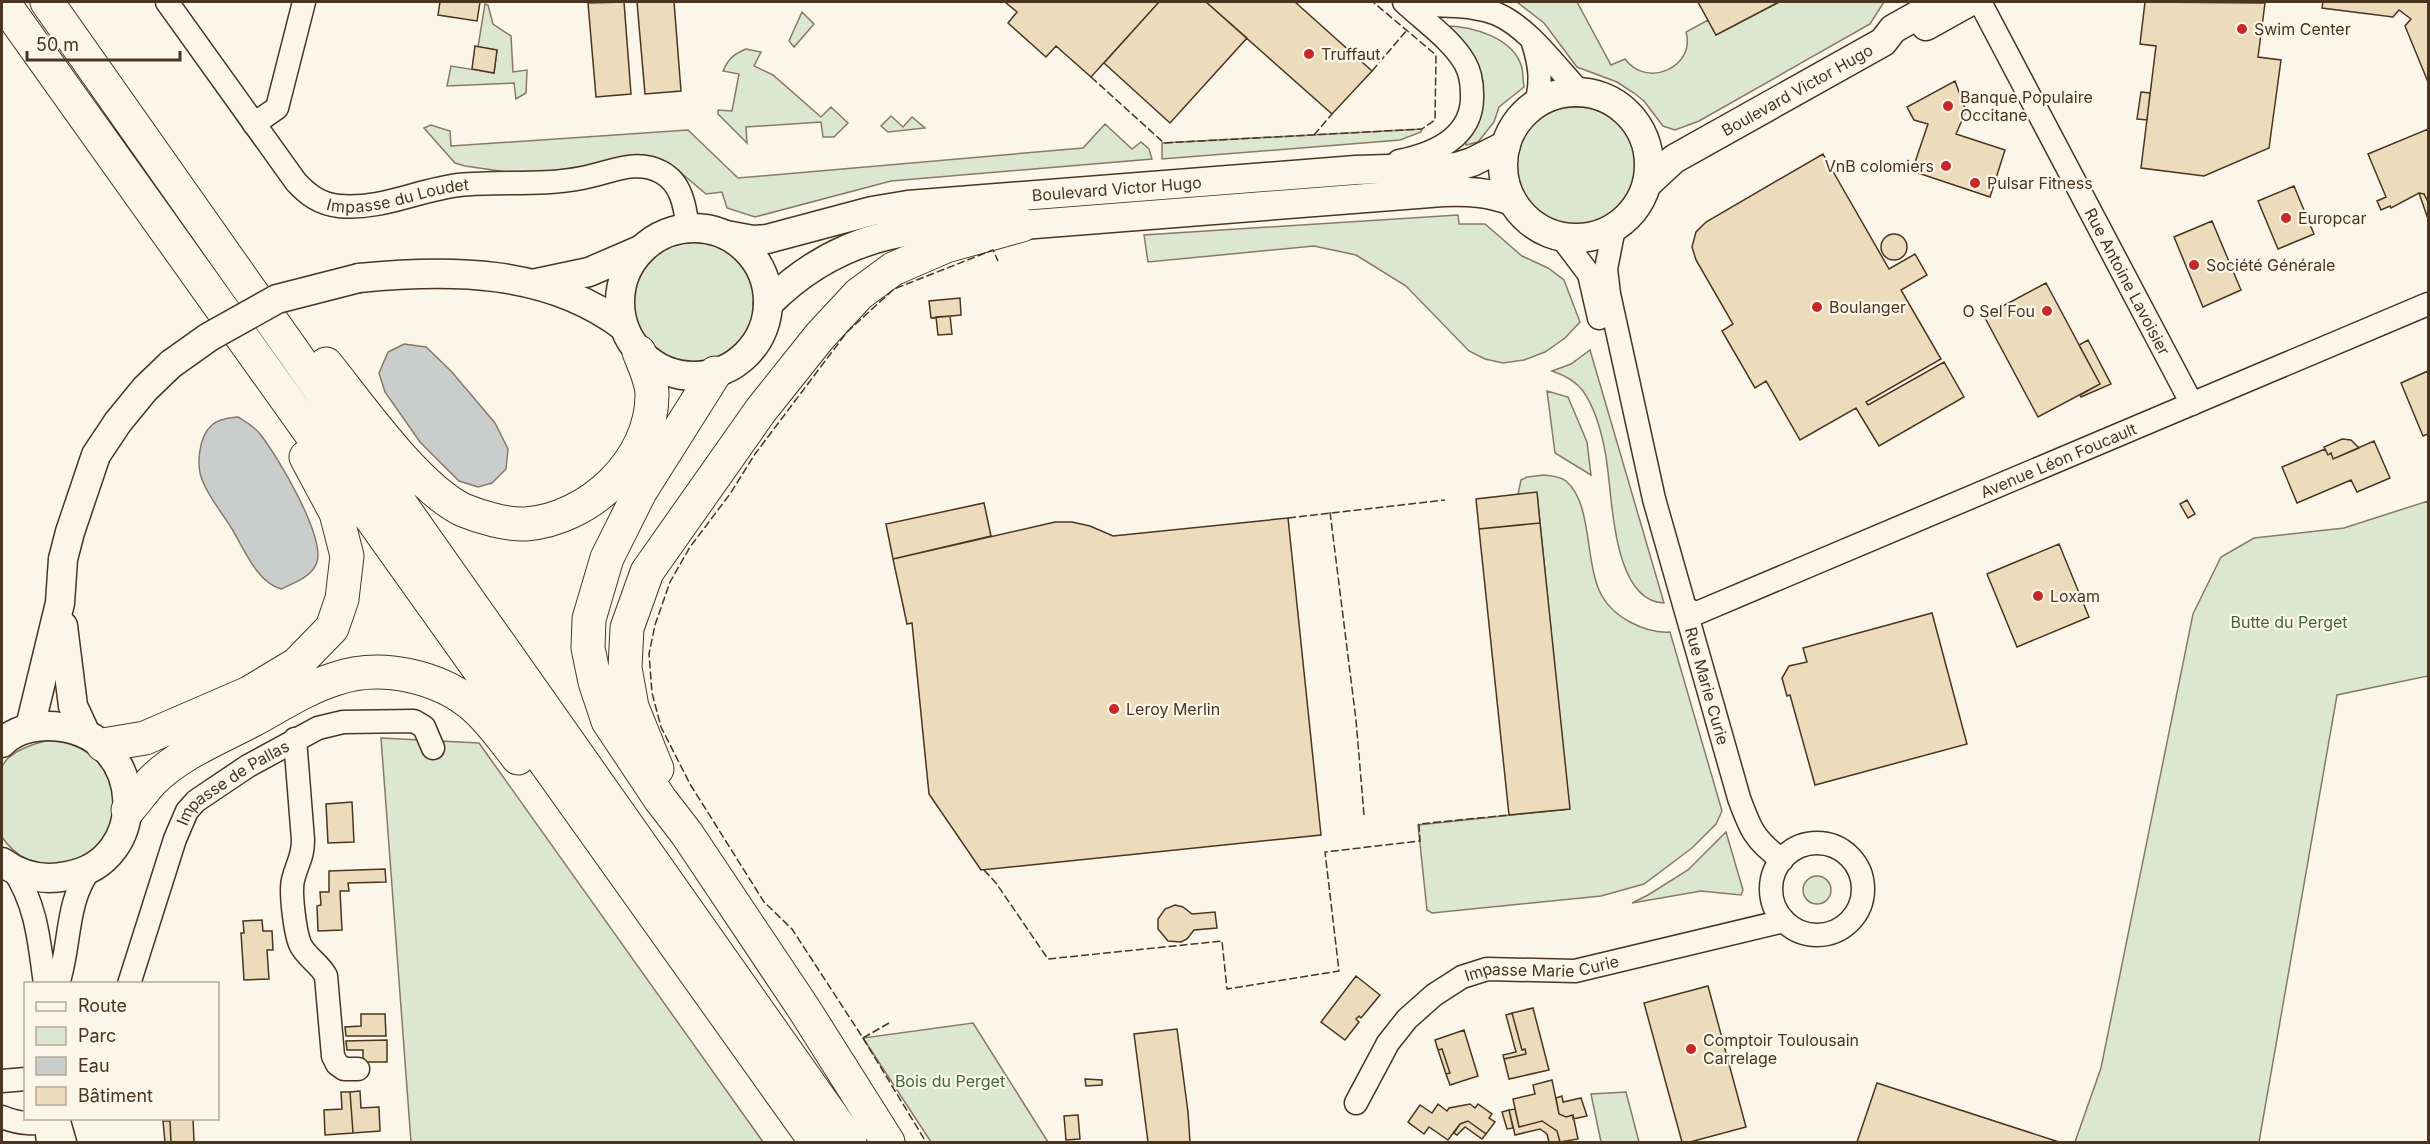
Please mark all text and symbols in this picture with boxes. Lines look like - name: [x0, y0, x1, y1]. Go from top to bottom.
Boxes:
- place label: Swim Center: [2254, 19, 2351, 39]
- marker: Swim Center: [2235, 22, 2249, 36]
- scale bar: [27, 24, 180, 62]
- text: 50 m: [36, 34, 79, 55]
- street label: Boulevard Victor Hugo: [1718, 40, 1876, 140]
- place label: Truffaut: [1321, 44, 1381, 64]
- marker: Truffaut: [1302, 47, 1316, 61]
- place label: Banque Populaire Occitane: [1960, 87, 2093, 125]
- marker: Banque Populaire Occitane: [1941, 99, 1955, 113]
- place label: VnB colomiers: [1825, 156, 1934, 176]
- marker: VnB colomiers: [1939, 159, 1953, 173]
- street label: Boulevard Victor Hugo: [1031, 172, 1202, 205]
- place label: Pulsar Fitness: [1987, 173, 2093, 193]
- street label: Impasse du Loudet: [324, 174, 470, 217]
- marker: Pulsar Fitness: [1968, 176, 1982, 190]
- street label: Rue Antoine Lavoisier: [2080, 205, 2174, 359]
- place label: Europcar: [2298, 208, 2367, 228]
- marker: Europcar: [2279, 211, 2293, 225]
- place label: Société Générale: [2206, 255, 2335, 275]
- marker: Société Générale: [2187, 258, 2201, 272]
- place label: Boulanger: [1829, 297, 1906, 317]
- marker: Boulanger: [1810, 300, 1824, 314]
- place label: O Sel Fou: [1962, 301, 2035, 321]
- marker: O Sel Fou: [2040, 304, 2054, 318]
- street label: Avenue Léon Foucault: [1977, 418, 2139, 502]
- place label: Loxam: [2050, 586, 2100, 606]
- marker: Loxam: [2031, 589, 2045, 603]
- park label: Butte du Perget: [2230, 612, 2348, 632]
- street label: Rue Marie Curie: [1681, 625, 1733, 747]
- place label: Leroy Merlin: [1126, 699, 1220, 719]
- marker: Leroy Merlin: [1107, 702, 1121, 716]
- street label: Impasse de Pallas: [172, 736, 293, 828]
- street label: Impasse Marie Curie: [1462, 951, 1621, 986]
- legend: [24, 982, 219, 1120]
- text: Route: [78, 995, 127, 1016]
- text: Parc: [78, 1025, 116, 1046]
- place label: Comptoir Toulousain Carrelage: [1703, 1030, 1859, 1068]
- marker: Comptoir Toulousain Carrelage: [1684, 1042, 1698, 1056]
- text: Eau: [78, 1055, 110, 1076]
- park label: Bois du Perget: [895, 1071, 1005, 1091]
- text: Bâtiment: [78, 1085, 153, 1106]

